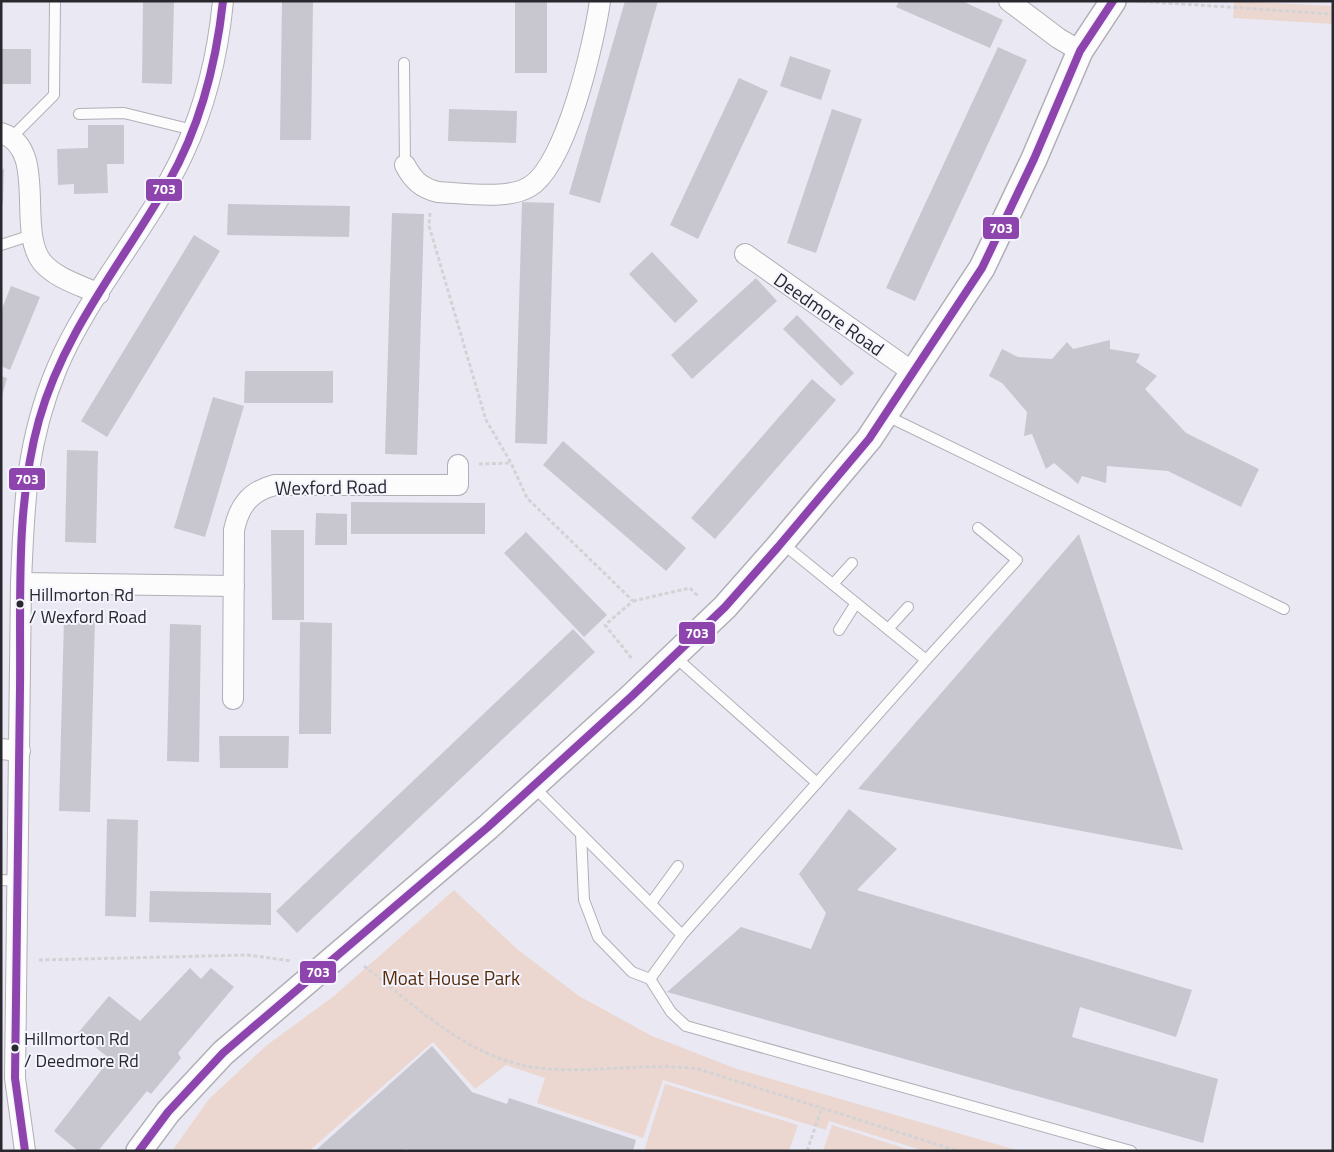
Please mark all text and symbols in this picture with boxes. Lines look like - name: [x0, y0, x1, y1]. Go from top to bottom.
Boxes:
- line badge: 703: [145, 178, 183, 202]
- text: 703: [152, 178, 176, 199]
- line badge: 703: [982, 216, 1020, 240]
- text: 703: [989, 217, 1013, 238]
- street label: Deedmore Road: [768, 265, 890, 362]
- line badge: 703: [8, 467, 46, 491]
- text: 703: [15, 468, 39, 489]
- street label: Wexford Road: [275, 471, 387, 502]
- place label: Hillmorton Rd / Wexford Road: [29, 581, 147, 630]
- marker: Hillmorton Rd / Wexford Road: [15, 599, 25, 609]
- line badge: 703: [678, 621, 716, 645]
- text: 703: [685, 622, 709, 643]
- line badge: 703: [299, 960, 337, 984]
- text: 703: [306, 961, 330, 982]
- park label: Moat House Park: [382, 963, 520, 992]
- place label: Hillmorton Rd / Deedmore Rd: [24, 1025, 139, 1074]
- marker: Hillmorton Rd / Deedmore Rd: [10, 1043, 20, 1053]

